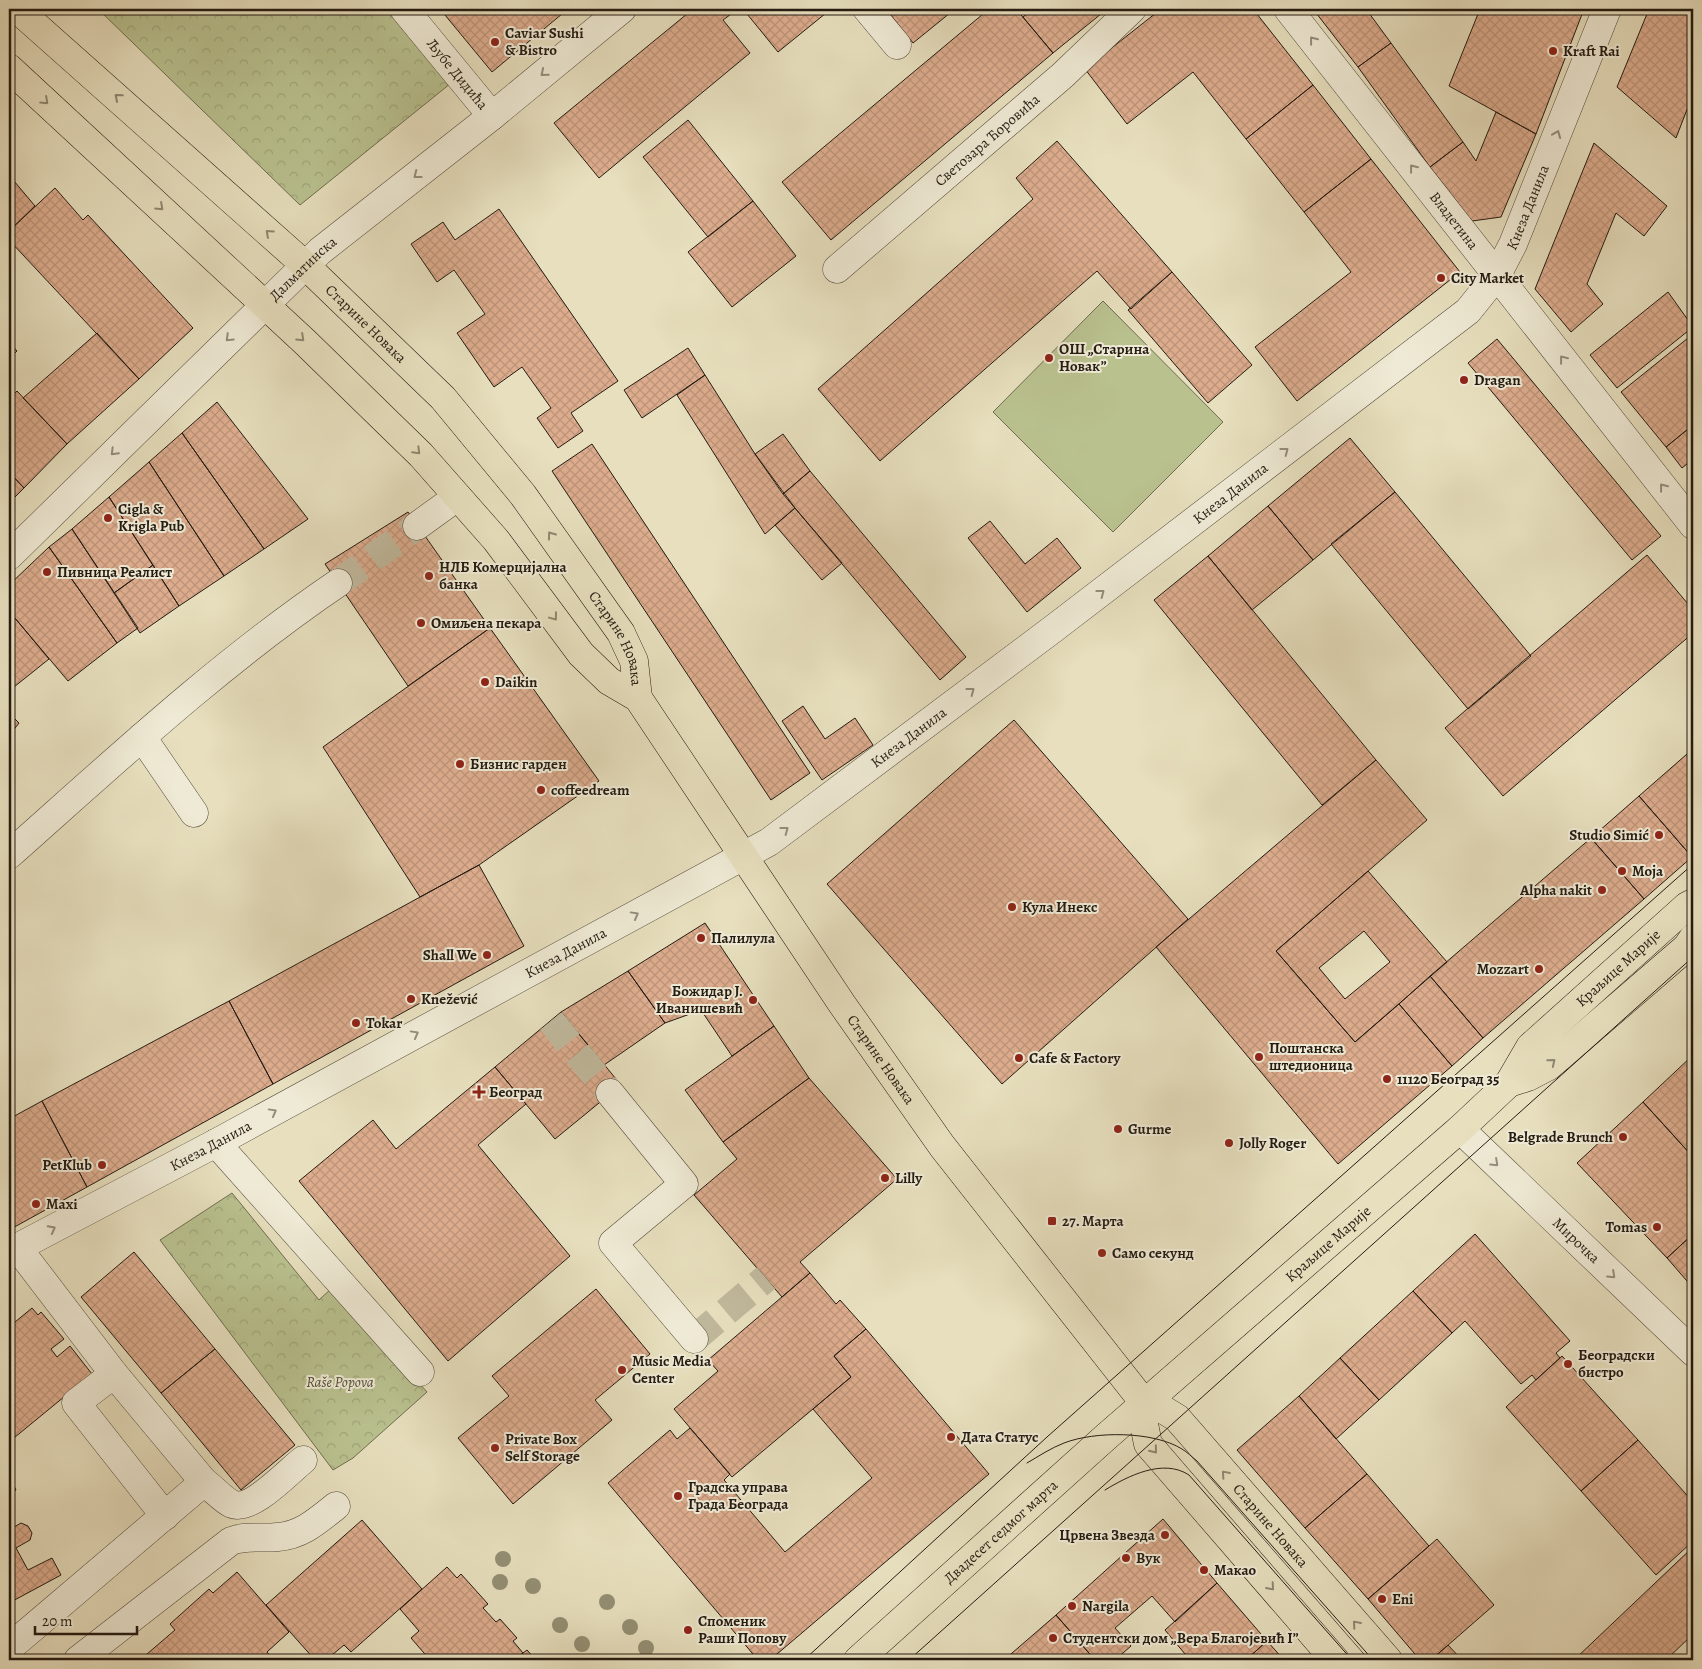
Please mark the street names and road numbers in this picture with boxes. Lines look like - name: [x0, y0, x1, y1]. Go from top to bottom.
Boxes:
- street label: Љубе Дидића: [422, 34, 493, 114]
- street label: Светозара Ћоровића: [930, 89, 1044, 191]
- street label: Кнеза Данила: [1502, 162, 1554, 253]
- street label: Владетина: [1425, 187, 1483, 254]
- street label: Далматинска: [265, 232, 341, 306]
- street label: Старине Новака: [321, 280, 411, 368]
- street label: Кнеза Данила: [1189, 458, 1272, 528]
- street label: Старине Новака: [584, 587, 647, 687]
- street label: Кнеза Данила: [867, 702, 951, 772]
- street label: Кнеза Данила: [521, 922, 610, 983]
- street label: Краљице Марије: [1571, 924, 1665, 1011]
- street label: Старине Новака: [843, 1011, 920, 1108]
- street label: Кнеза Данила: [166, 1116, 255, 1176]
- street label: Краљице Марије: [1281, 1201, 1375, 1287]
- street label: Мирочка: [1548, 1213, 1604, 1268]
- street label: Двадесет седмог марта: [940, 1475, 1062, 1588]
- street label: Старине Новака: [1228, 1479, 1313, 1572]

